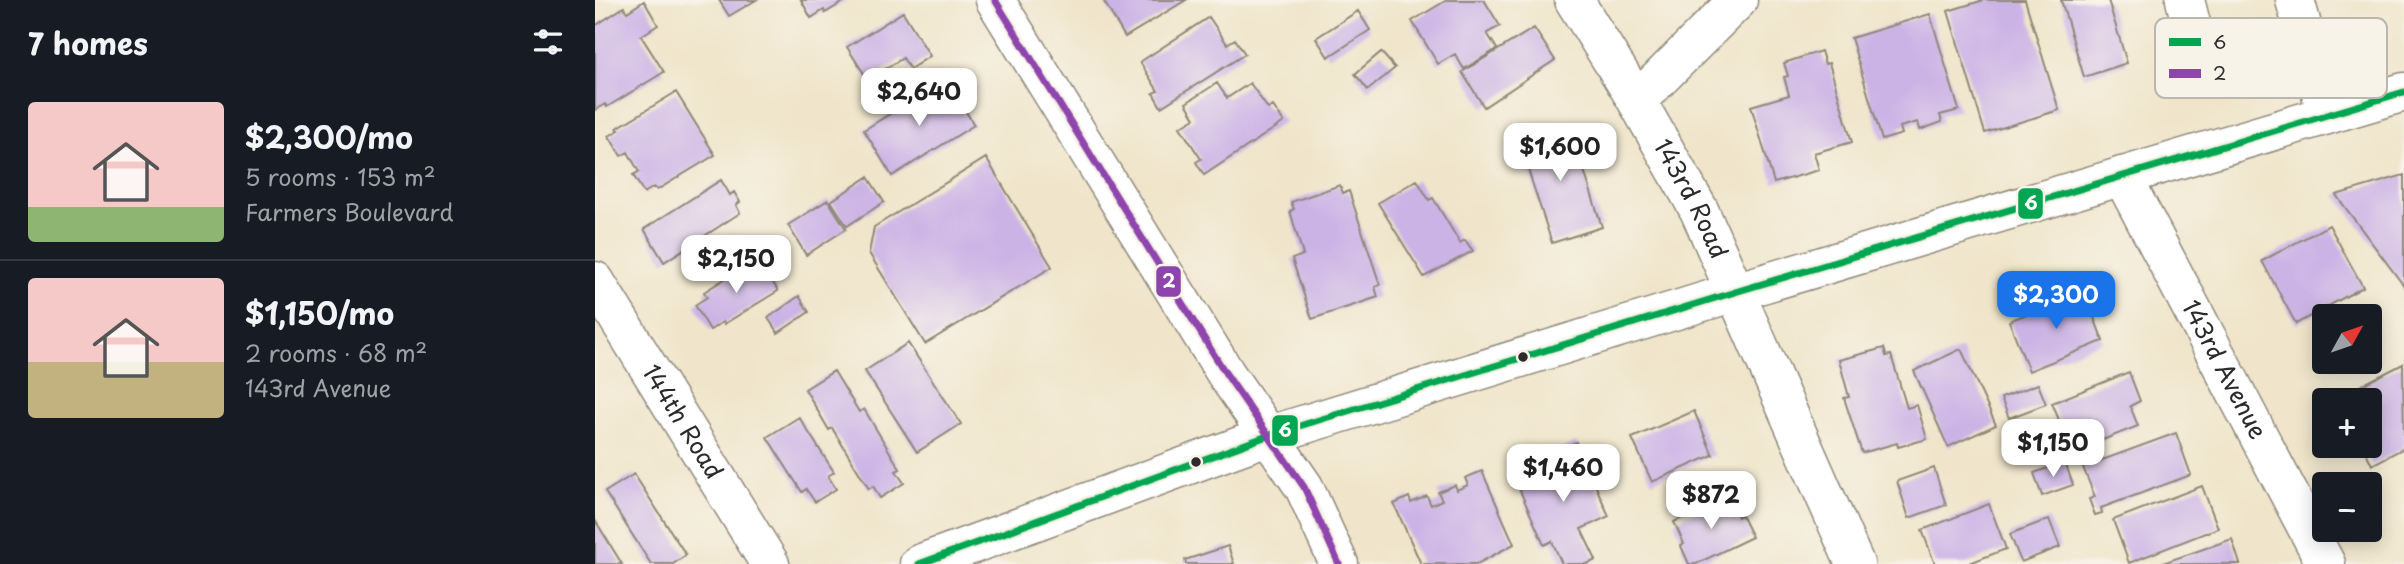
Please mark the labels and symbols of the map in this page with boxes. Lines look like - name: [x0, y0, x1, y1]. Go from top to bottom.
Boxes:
- legend: [2155, 18, 2387, 98]
- text: 6: [2213, 27, 2226, 55]
- text: 2: [2213, 58, 2226, 86]
- pin: $2,640: [862, 68, 976, 128]
- pin: $1,600: [1503, 124, 1617, 183]
- street label: 143rd Road: [1646, 132, 1738, 264]
- line badge: 6: [2017, 187, 2044, 220]
- text: 6: [2024, 188, 2038, 216]
- pin: $2,150: [679, 236, 793, 295]
- line badge: 2: [1155, 265, 1182, 298]
- text: 2: [1162, 266, 1176, 294]
- pin: $2,300: [1999, 272, 2113, 331]
- street label: 143rd Avenue: [2174, 293, 2277, 445]
- north arrow: [2312, 304, 2382, 374]
- unlabelled marker: [1516, 350, 1530, 364]
- street label: 144th Road: [635, 357, 733, 485]
- line badge: 6: [1271, 414, 1299, 447]
- text: 6: [1278, 415, 1292, 443]
- pin: $1,150: [1996, 420, 2110, 479]
- pin: $1,460: [1506, 444, 1620, 504]
- unlabelled marker: [1189, 455, 1203, 469]
- pin: $872: [1670, 472, 1752, 531]

